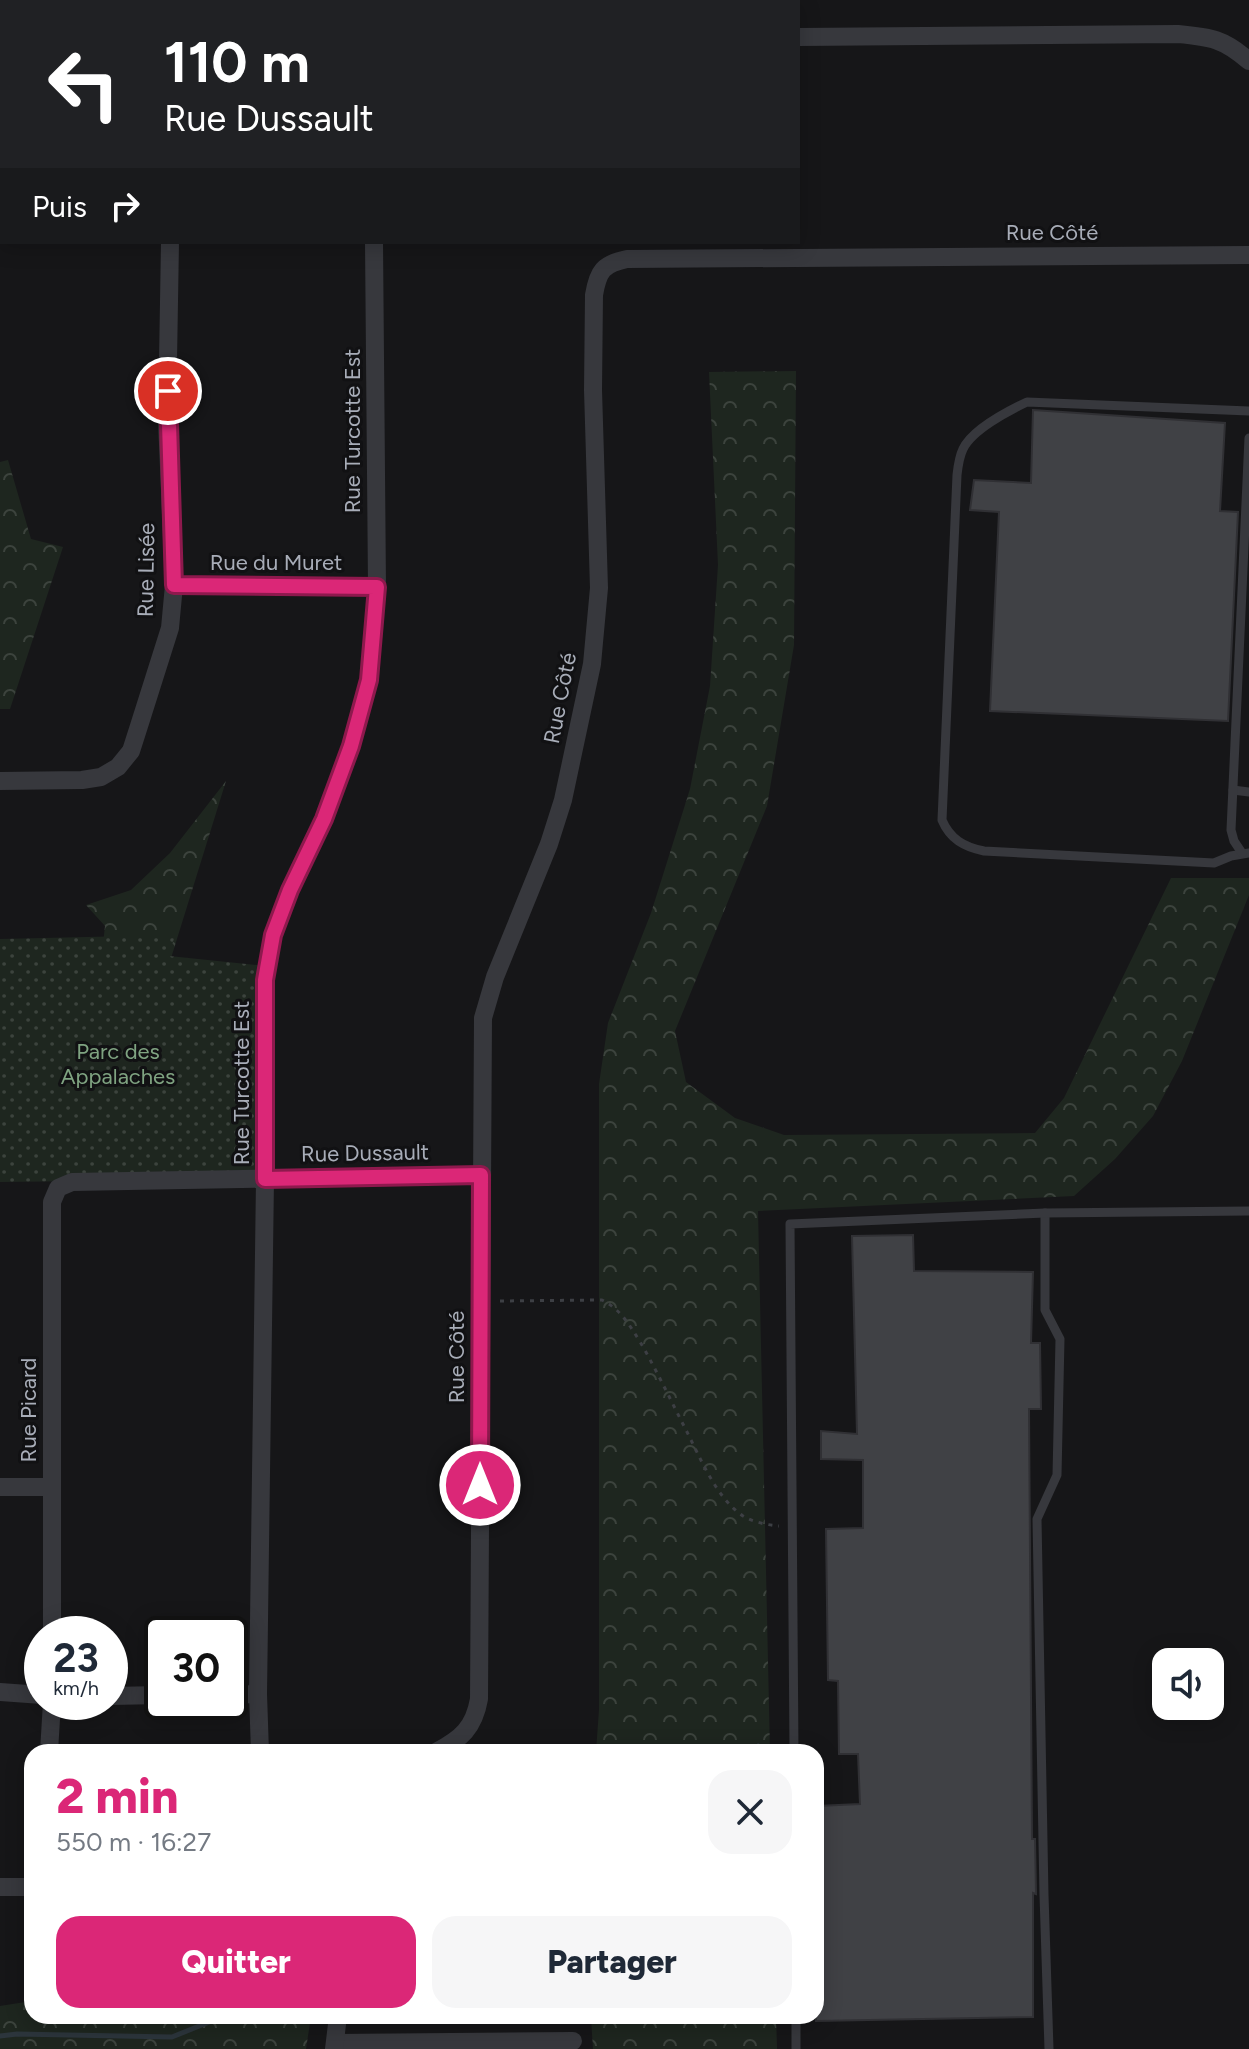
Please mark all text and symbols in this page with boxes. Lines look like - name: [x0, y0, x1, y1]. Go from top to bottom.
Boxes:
- text: 110 m: [164, 29, 310, 96]
- icon: left: [32, 32, 136, 136]
- text: Rue Dussault: [164, 97, 374, 140]
- icon: right: [103, 184, 147, 228]
- text: Puis: [32, 188, 87, 225]
- street label: Rue Côté: [1006, 219, 1098, 246]
- street label: Rue Turcotte Est: [339, 349, 366, 513]
- pin: [134, 357, 202, 425]
- icon: arrive: [146, 369, 190, 413]
- street label: Rue Lisée: [132, 523, 160, 617]
- street label: Rue du Muret: [210, 549, 342, 576]
- street label: Rue Côté: [538, 650, 582, 746]
- street label: Rue Turcotte Est: [228, 1001, 255, 1165]
- park label: Parc des Appalaches: [61, 1038, 175, 1090]
- street label: Rue Dussault: [301, 1138, 429, 1168]
- street label: Rue Côté: [443, 1311, 470, 1403]
- street label: Rue Picard: [15, 1358, 42, 1462]
- position arrow: [438, 1443, 522, 1527]
- speed limit sign: 30: [144, 1616, 248, 1720]
- text: 23: [53, 1634, 99, 1682]
- map controls: [1152, 1648, 1224, 1720]
- button: sound: [1152, 1648, 1224, 1720]
- text: km/h: [53, 1676, 99, 1700]
- text: 2 min: [56, 1767, 179, 1825]
- button: close: [708, 1770, 792, 1854]
- text: 550 m · 16:27: [56, 1826, 211, 1858]
- button: Quitter: [56, 1916, 416, 2008]
- button: Partager: [432, 1916, 792, 2008]

